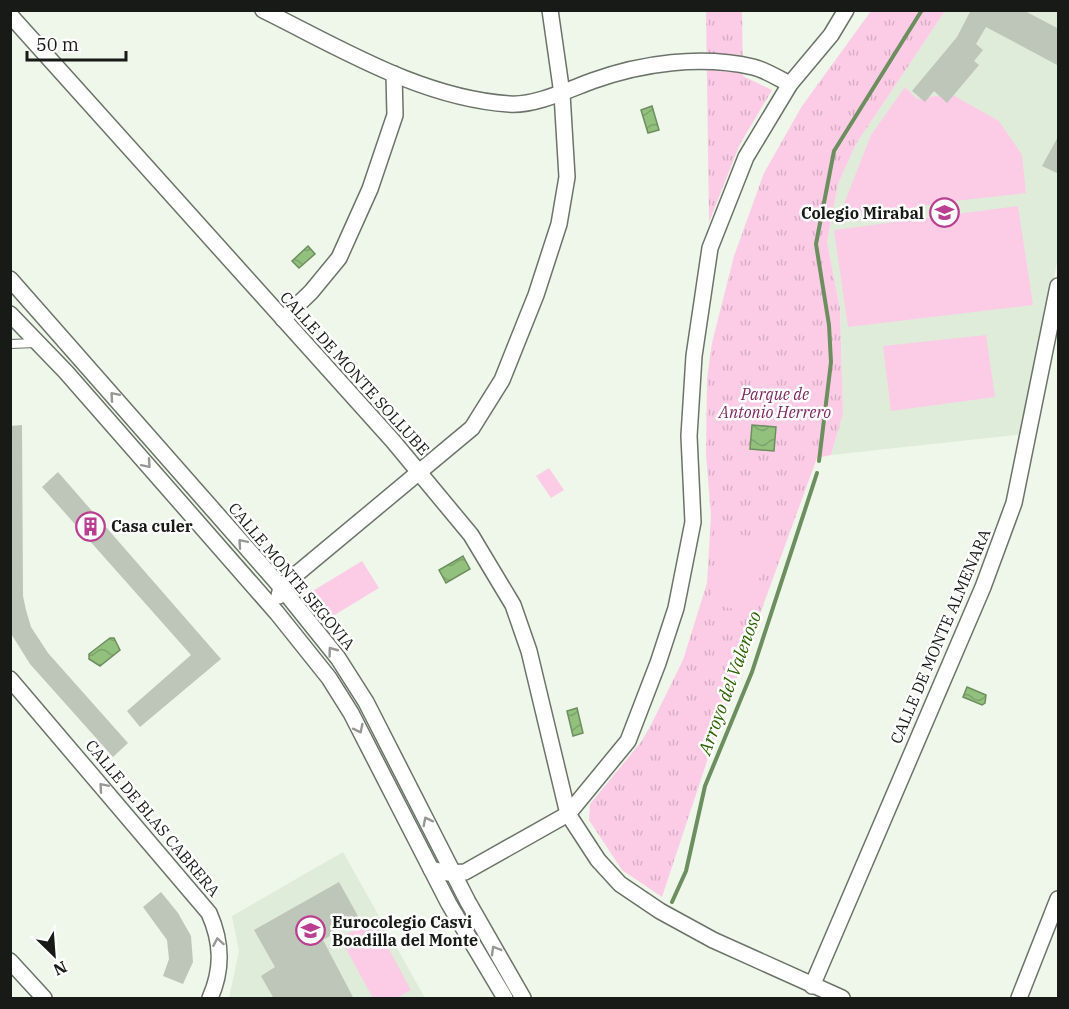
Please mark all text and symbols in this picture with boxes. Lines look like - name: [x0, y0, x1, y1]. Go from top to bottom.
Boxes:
- scale bar: [27, 24, 126, 62]
- text: 50 m: [36, 33, 79, 56]
- school or university icon: Colegio Mirabal: [929, 197, 961, 229]
- place label: Colegio Mirabal: [801, 203, 924, 223]
- street label: CALLE DE MONTE SOLLUBE: [276, 287, 434, 459]
- park label: Parque de Antonio Herrero: [718, 384, 831, 422]
- one-way arrow: [110, 392, 121, 403]
- one-way arrow: [140, 457, 151, 468]
- street label: CALLE MONTE SEGOVIA: [225, 498, 359, 654]
- building icon: Casa culer: [74, 510, 106, 542]
- place label: Casa culer: [111, 516, 193, 536]
- street label: CALLE DE MONTE ALMENARA: [886, 526, 994, 746]
- one-way arrow: [239, 539, 250, 550]
- water label: Arroyo del Valenoso: [693, 608, 766, 759]
- one-way arrow: [328, 646, 339, 657]
- one-way arrow: [352, 723, 363, 733]
- street label: CALLE DE BLAS CABRERA: [82, 736, 224, 901]
- one-way arrow: [99, 783, 110, 794]
- one-way arrow: [423, 816, 434, 827]
- place label: Eurocolegio Casvi Boadilla del Monte: [332, 912, 478, 950]
- school or university icon: Eurocolegio Casvi Boadilla del Monte: [295, 915, 327, 947]
- north arrow: [24, 925, 84, 985]
- one-way arrow: [213, 937, 225, 947]
- one-way arrow: [491, 946, 503, 956]
- text: N: [50, 957, 70, 980]

